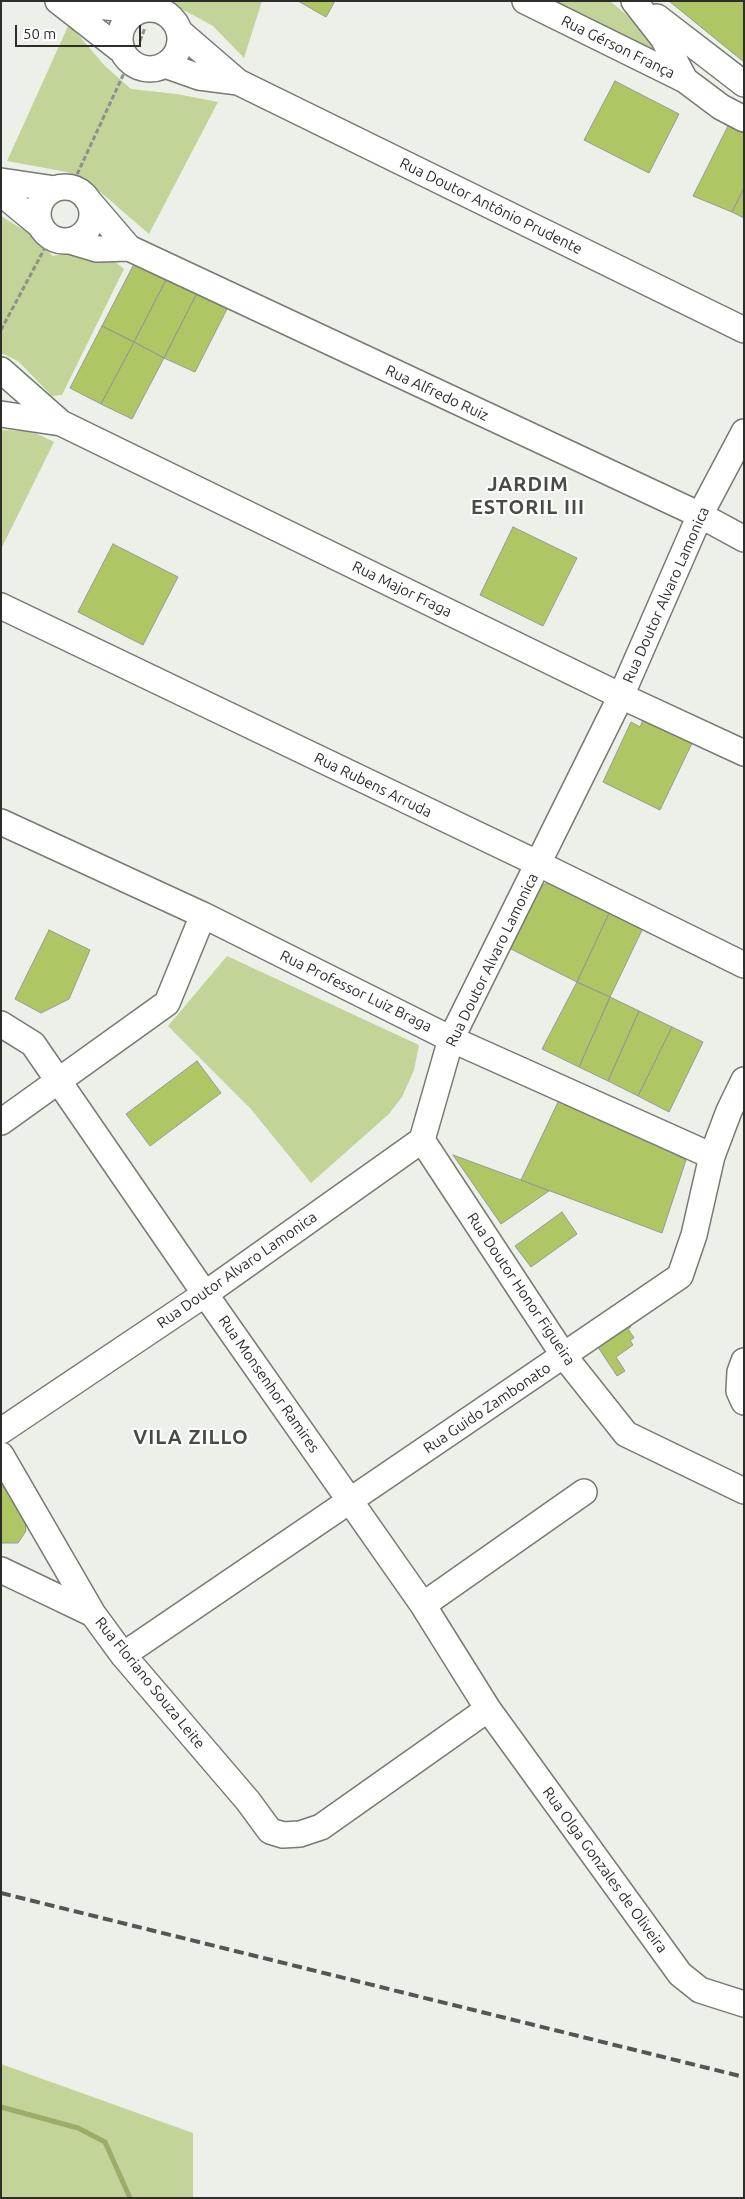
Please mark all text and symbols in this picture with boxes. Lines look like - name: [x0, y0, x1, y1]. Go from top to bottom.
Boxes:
- street label: Rua Gérson França: [558, 12, 678, 82]
- scale bar: [18, 15, 144, 47]
- text: 50 m: [23, 25, 56, 42]
- street label: Rua Doutor Antônio Prudente: [397, 154, 585, 258]
- street label: Rua Alfredo Ruiz: [383, 361, 491, 425]
- district label: JARDIM ESTORIL III: [470, 472, 586, 519]
- street label: Rua Doutor Alvaro Lamonica: [619, 504, 713, 686]
- street label: Rua Major Fraga: [349, 557, 455, 621]
- street label: Rua Rubens Arruda: [311, 749, 435, 821]
- street label: Rua Doutor Alvaro Lamonica: [442, 870, 542, 1050]
- street label: Rua Professor Luiz Braga: [277, 946, 435, 1036]
- street label: Rua Doutor Alvaro Lamonica: [154, 1208, 320, 1332]
- street label: Rua Doutor Honor Figueira: [463, 1209, 579, 1369]
- street label: Rua Monsenhor Ramires: [215, 1312, 323, 1456]
- street label: Rua Guido Zambonato: [420, 1359, 554, 1457]
- district label: VILA ZILLO: [132, 1425, 250, 1449]
- street label: Rua Floriano Souza Leite: [91, 1613, 209, 1753]
- street label: Rua Olga Gonzales de Oliveira: [539, 1784, 671, 1956]

